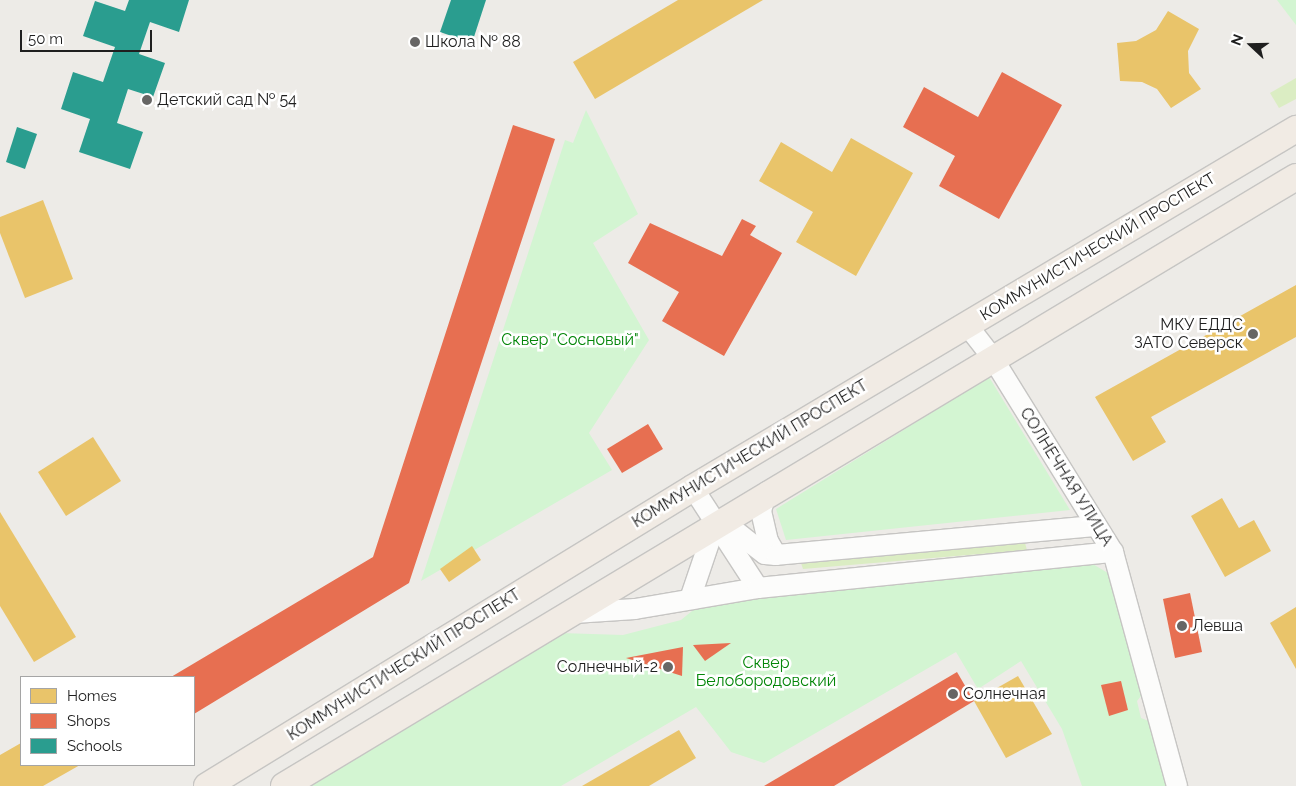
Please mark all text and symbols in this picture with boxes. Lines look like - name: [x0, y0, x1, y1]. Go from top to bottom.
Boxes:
- scale bar: [22, 20, 155, 52]
- north arrow: [1226, 20, 1276, 70]
- text: 50 m: [28, 30, 63, 48]
- place label: Школа № 88: [425, 32, 521, 52]
- text: N: [1228, 32, 1246, 47]
- marker: Школа № 88: [409, 36, 421, 48]
- place label: Детский сад № 54: [157, 90, 297, 110]
- marker: Детский сад № 54: [141, 94, 153, 106]
- street label: КОММУНИСТИЧЕСКИЙ ПРОСПЕКТ: [977, 169, 1219, 325]
- place label: МКУ ЕДДС ЗАТО Северск: [1134, 315, 1243, 353]
- marker: МКУ ЕДДС ЗАТО Северск: [1247, 328, 1259, 340]
- park label: Сквер "Сосновый": [501, 330, 639, 350]
- street label: КОММУНИСТИЧЕСКИЙ ПРОСПЕКТ: [629, 376, 871, 532]
- street label: СОЛНЕЧНАЯ УЛИЦА: [1016, 404, 1116, 550]
- street label: КОММУНИСТИЧЕСКИЙ ПРОСПЕКТ: [284, 585, 524, 745]
- place label: Левша: [1192, 616, 1243, 636]
- marker: Левша: [1176, 620, 1188, 632]
- park label: Сквер Белобородовский: [696, 653, 836, 691]
- place label: Солнечный-2: [557, 657, 658, 677]
- marker: Солнечный-2: [662, 661, 674, 673]
- legend: [20, 676, 195, 766]
- place label: Солнечная: [963, 684, 1046, 704]
- text: Homes: [67, 687, 117, 705]
- marker: Солнечная: [947, 688, 959, 700]
- text: Shops: [67, 712, 110, 730]
- text: Schools: [67, 737, 122, 755]

